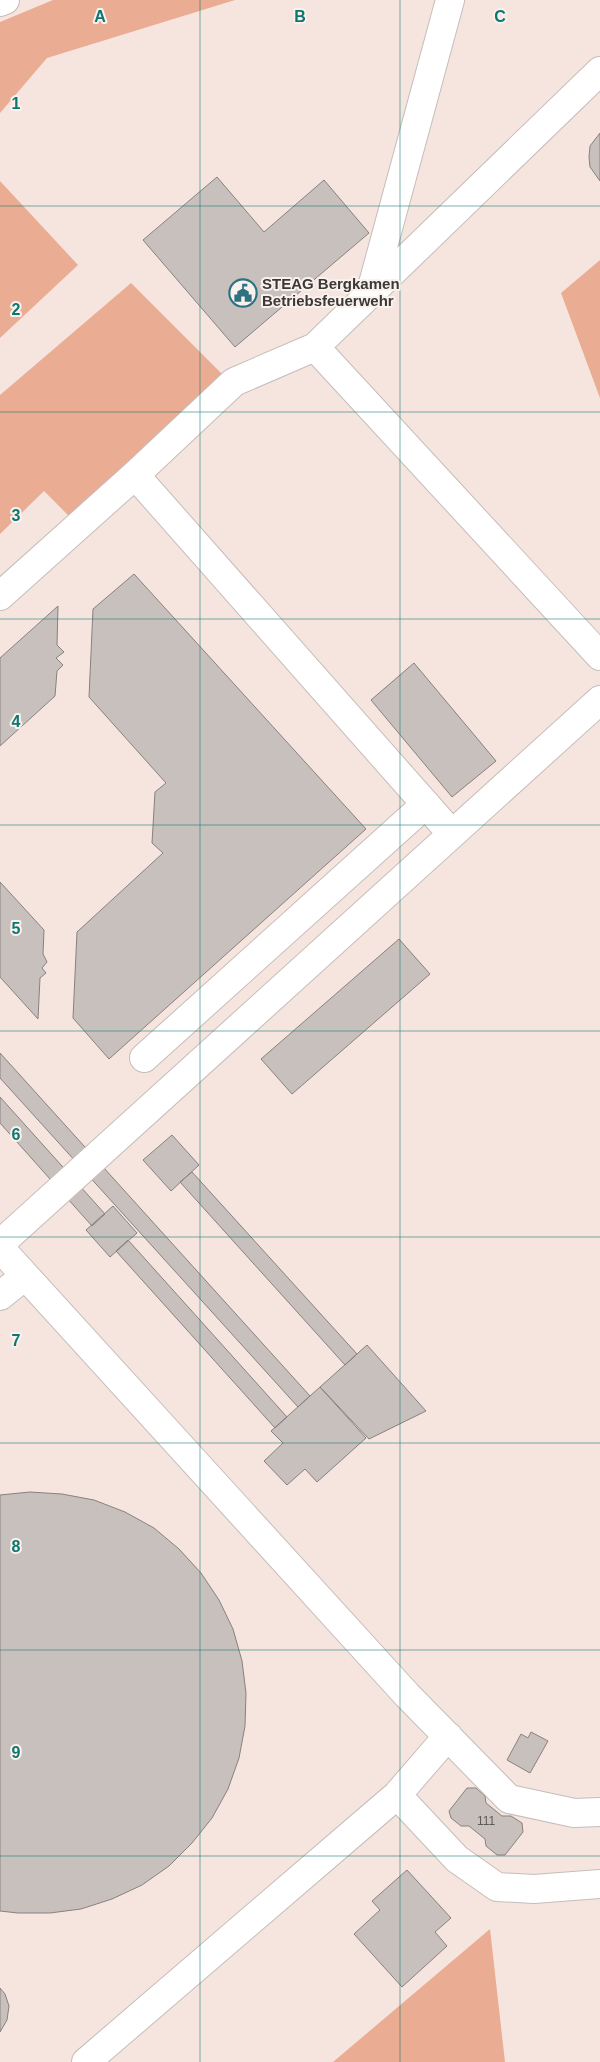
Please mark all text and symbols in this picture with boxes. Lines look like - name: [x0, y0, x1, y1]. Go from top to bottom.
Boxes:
- text: A: [94, 8, 106, 25]
- text: B: [294, 8, 306, 25]
- text: C: [494, 8, 506, 25]
- text: 1: [12, 95, 21, 112]
- place label: STEAG Bergkamen Betriebsfeuerwehr: [262, 275, 400, 309]
- public building icon: STEAG Bergkamen Betriebsfeuerwehr: [228, 278, 258, 308]
- text: 2: [12, 301, 21, 318]
- text: 3: [12, 507, 21, 524]
- text: 4: [12, 713, 21, 730]
- text: 5: [12, 920, 21, 937]
- text: 6: [12, 1126, 21, 1143]
- text: 7: [12, 1332, 21, 1349]
- text: 8: [12, 1538, 21, 1555]
- text: 9: [12, 1744, 21, 1761]
- house number: 111: [477, 1814, 495, 1828]

